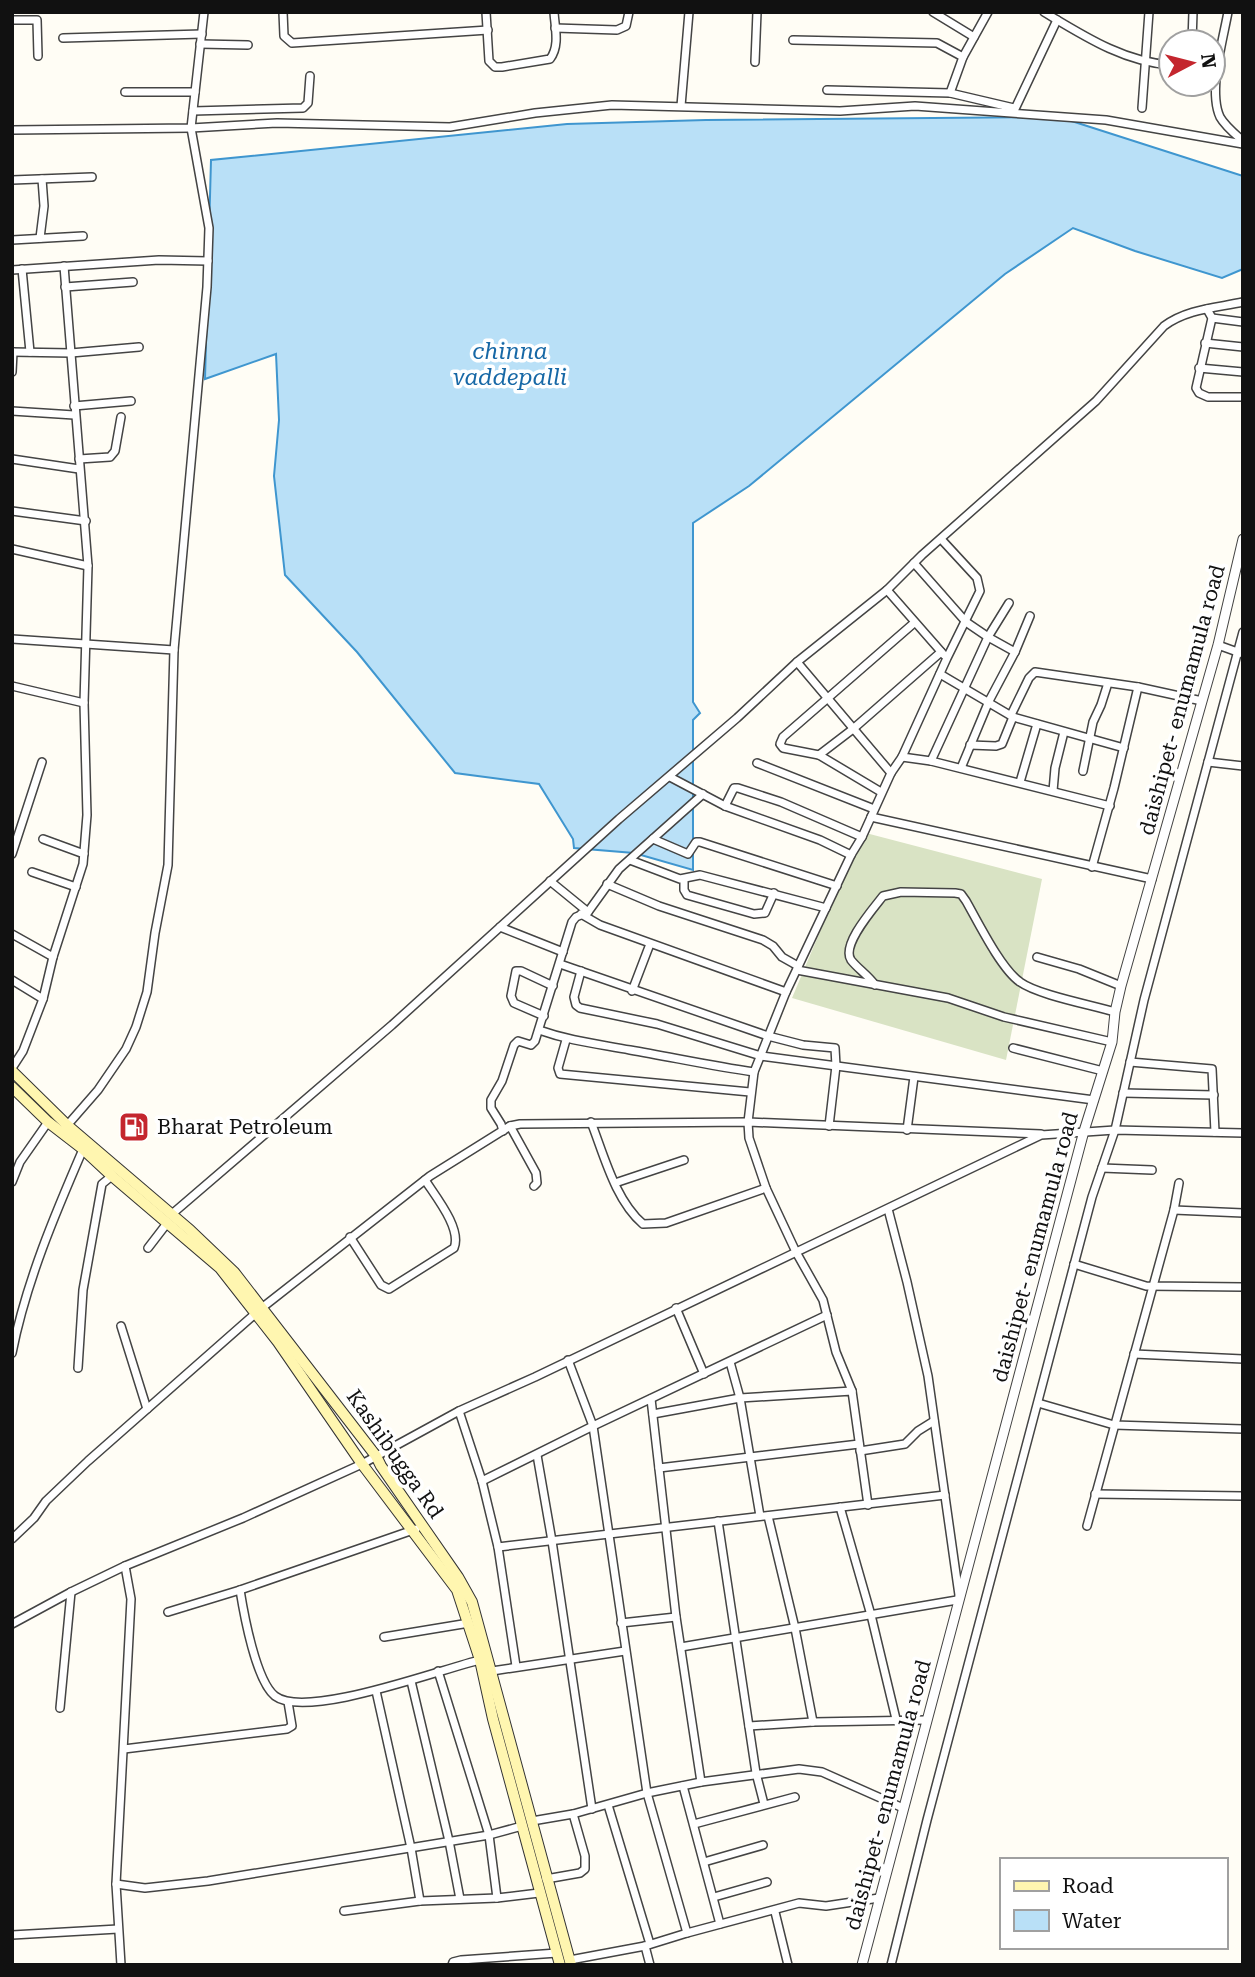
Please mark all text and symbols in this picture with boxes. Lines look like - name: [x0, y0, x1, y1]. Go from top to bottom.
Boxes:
- north arrow: [1157, 28, 1227, 98]
- text: N: [1196, 52, 1221, 70]
- water label: chinna vaddepalli: [453, 338, 567, 391]
- street label: daishipet- enumamula road: [1134, 562, 1230, 838]
- street label: daishipet- enumamula road: [987, 1109, 1083, 1385]
- fuel station icon: Bharat Petroleum: [117, 1110, 151, 1144]
- place label: Bharat Petroleum: [157, 1115, 333, 1139]
- street label: Kashibugga Rd: [342, 1385, 449, 1523]
- street label: daishipet- enumamula road: [840, 1657, 936, 1933]
- legend: [1000, 1858, 1227, 1949]
- text: Road: [1062, 1874, 1114, 1898]
- text: Water: [1062, 1909, 1122, 1933]

